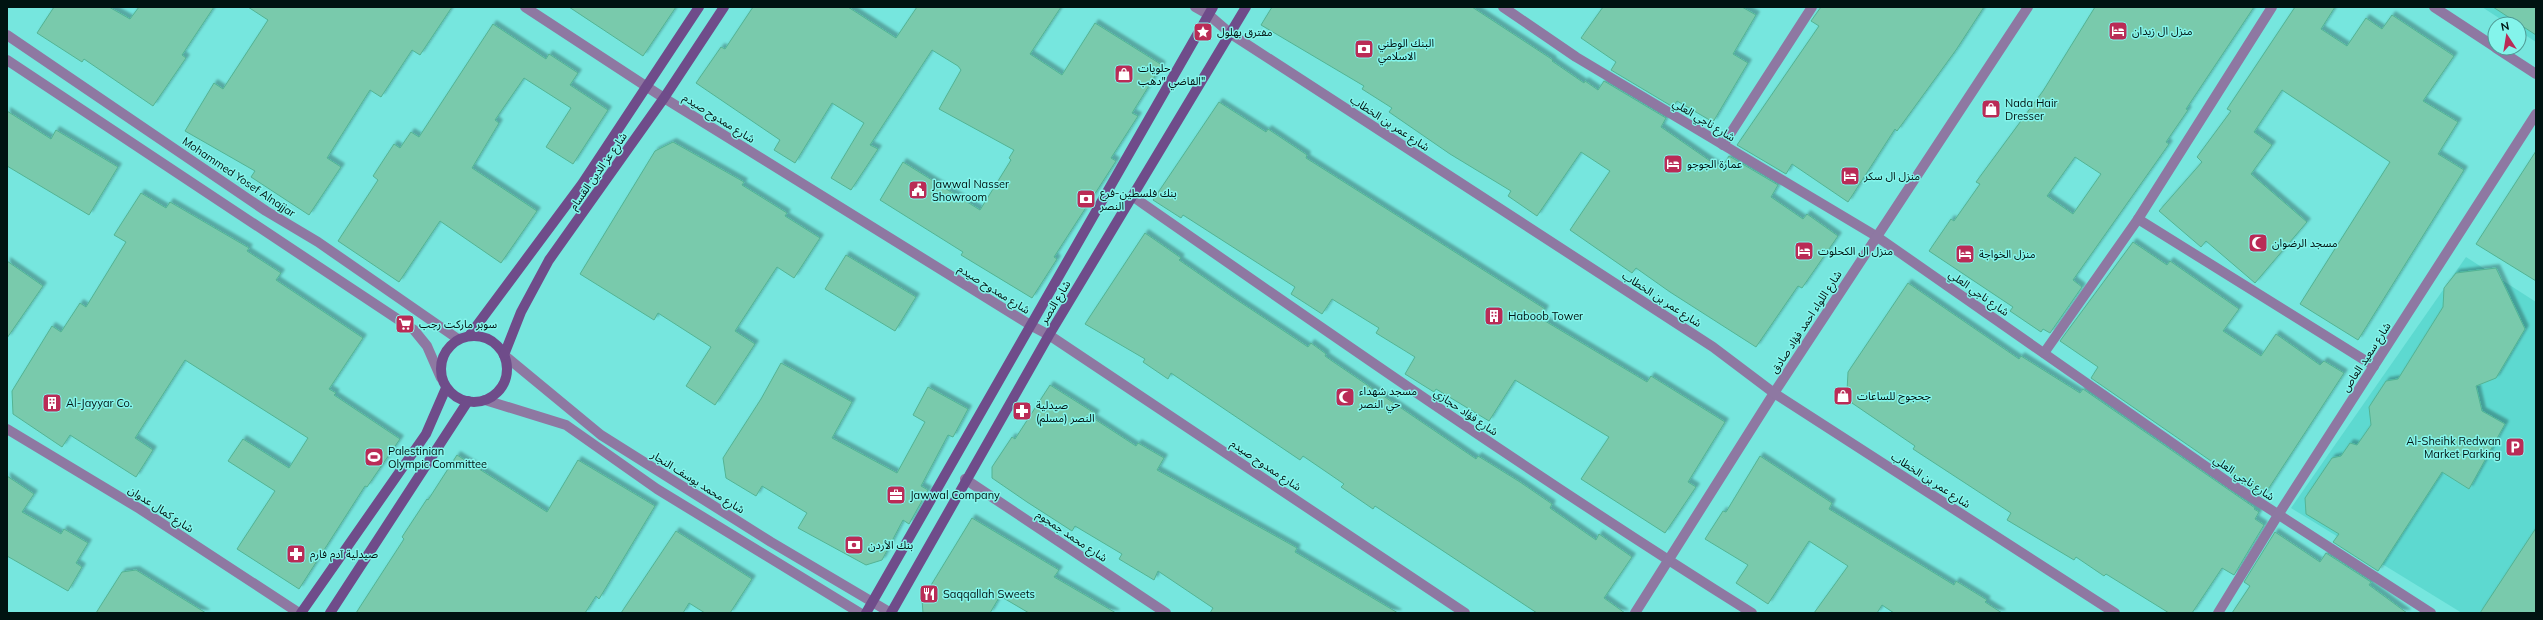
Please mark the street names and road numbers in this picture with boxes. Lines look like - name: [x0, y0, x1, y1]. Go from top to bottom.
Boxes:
- street label: شارع ممدوح صيدم: [680, 90, 758, 147]
- street label: شارع عمر بن الخطاب: [1347, 92, 1433, 155]
- street label: شارع ناجي العلي: [1669, 96, 1738, 147]
- street label: شارع عز الدين القسام: [566, 129, 631, 213]
- street label: Mohammed Yosef Alnajjar: [180, 134, 298, 220]
- street label: شارع ممدوح صيدم: [955, 261, 1033, 318]
- street label: شارع اللواء احمد فؤاد صادق: [1767, 267, 1846, 377]
- street label: شارع ناجي العلي: [1945, 267, 2012, 321]
- street label: شارع عمر بن الخطاب: [1619, 268, 1705, 331]
- street label: شارع النصر: [1036, 277, 1075, 328]
- street label: شارع سعيد العاص: [2338, 319, 2395, 395]
- street label: شارع فؤاد حجازي: [1430, 385, 1501, 441]
- street label: شارع ممدوح صيدم: [1227, 436, 1304, 495]
- street label: شارع محمد يوسف النجار: [647, 447, 748, 518]
- street label: شارع عمر بن الخطاب: [1888, 449, 1974, 512]
- street label: شارع ناجي العلي: [2209, 452, 2277, 506]
- street label: شارع كمال عدوان: [125, 483, 197, 536]
- street label: شارع محمد جمجوم: [1033, 507, 1110, 566]

